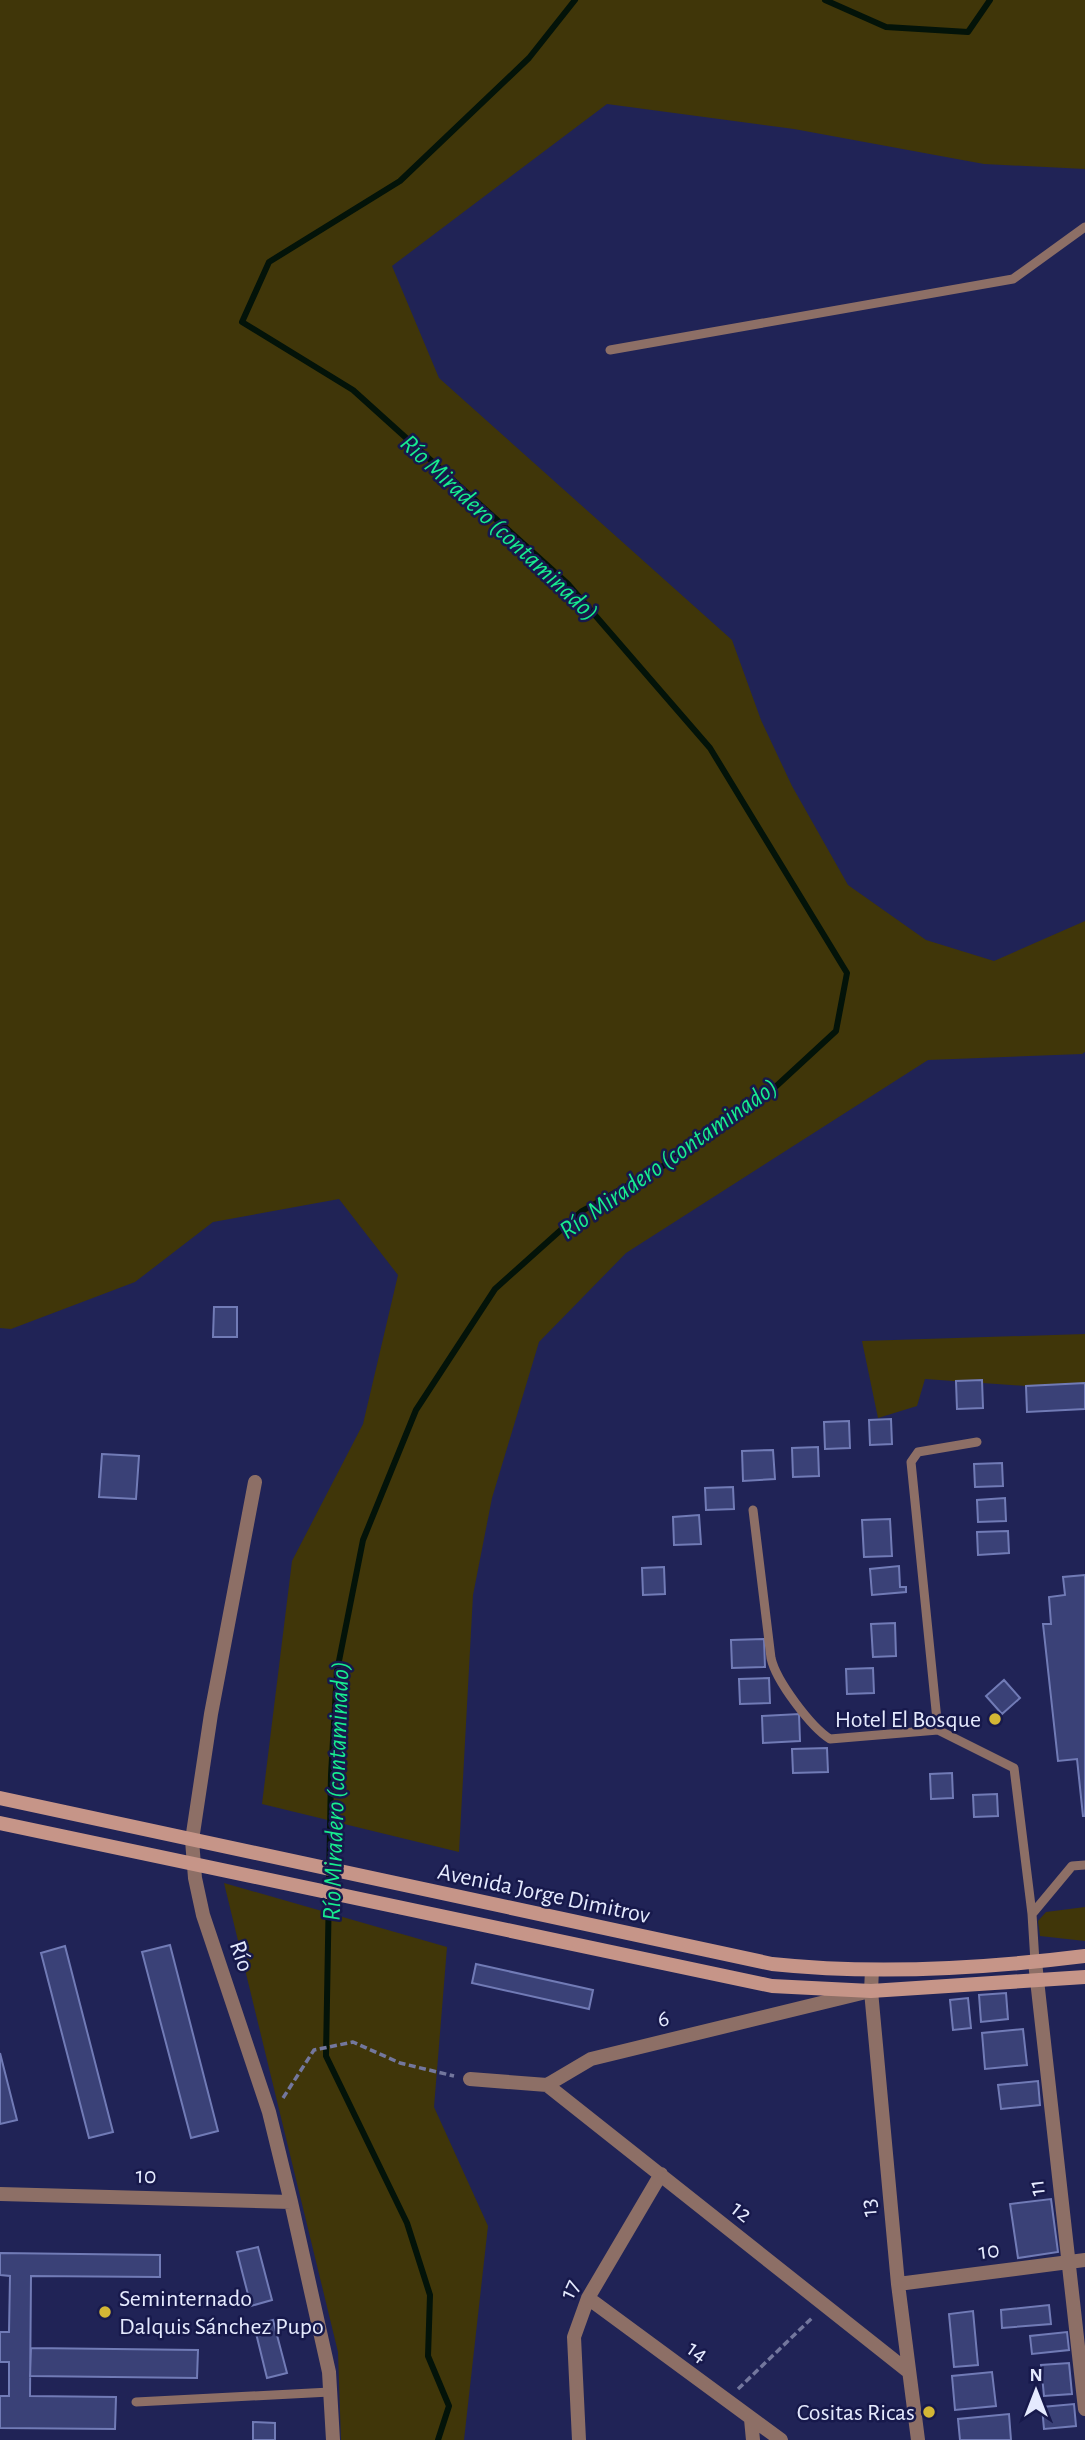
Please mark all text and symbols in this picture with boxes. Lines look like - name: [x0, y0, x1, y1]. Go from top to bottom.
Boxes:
- water label: Río Miradero (contaminado): [395, 430, 603, 626]
- water label: Río Miradero (contaminado): [555, 1074, 782, 1244]
- water label: Río Miradero (contaminado): [318, 1661, 354, 1921]
- place label: Hotel El Bosque: [835, 1708, 981, 1732]
- marker: Hotel El Bosque: [987, 1711, 1003, 1727]
- street label: Avenida Jorge Dimitrov: [436, 1860, 652, 1928]
- street label: Río: [225, 1938, 257, 1975]
- street label: 6: [655, 2006, 672, 2032]
- street label: 10: [135, 2164, 157, 2188]
- street label: 11: [1024, 2178, 1050, 2198]
- street label: 12: [726, 2196, 756, 2227]
- street label: 13: [856, 2198, 882, 2218]
- street label: 10: [977, 2238, 1001, 2264]
- street label: 17: [555, 2276, 585, 2303]
- place label: Seminternado Dalquis Sánchez Pupo: [119, 2287, 324, 2339]
- marker: Seminternado Dalquis Sánchez Pupo: [97, 2304, 113, 2320]
- street label: 14: [682, 2336, 712, 2367]
- north arrow: [1001, 2356, 1071, 2426]
- text: N: [1029, 2366, 1043, 2385]
- place label: Cositas Ricas: [797, 2401, 915, 2425]
- marker: Cositas Ricas: [921, 2404, 937, 2420]

